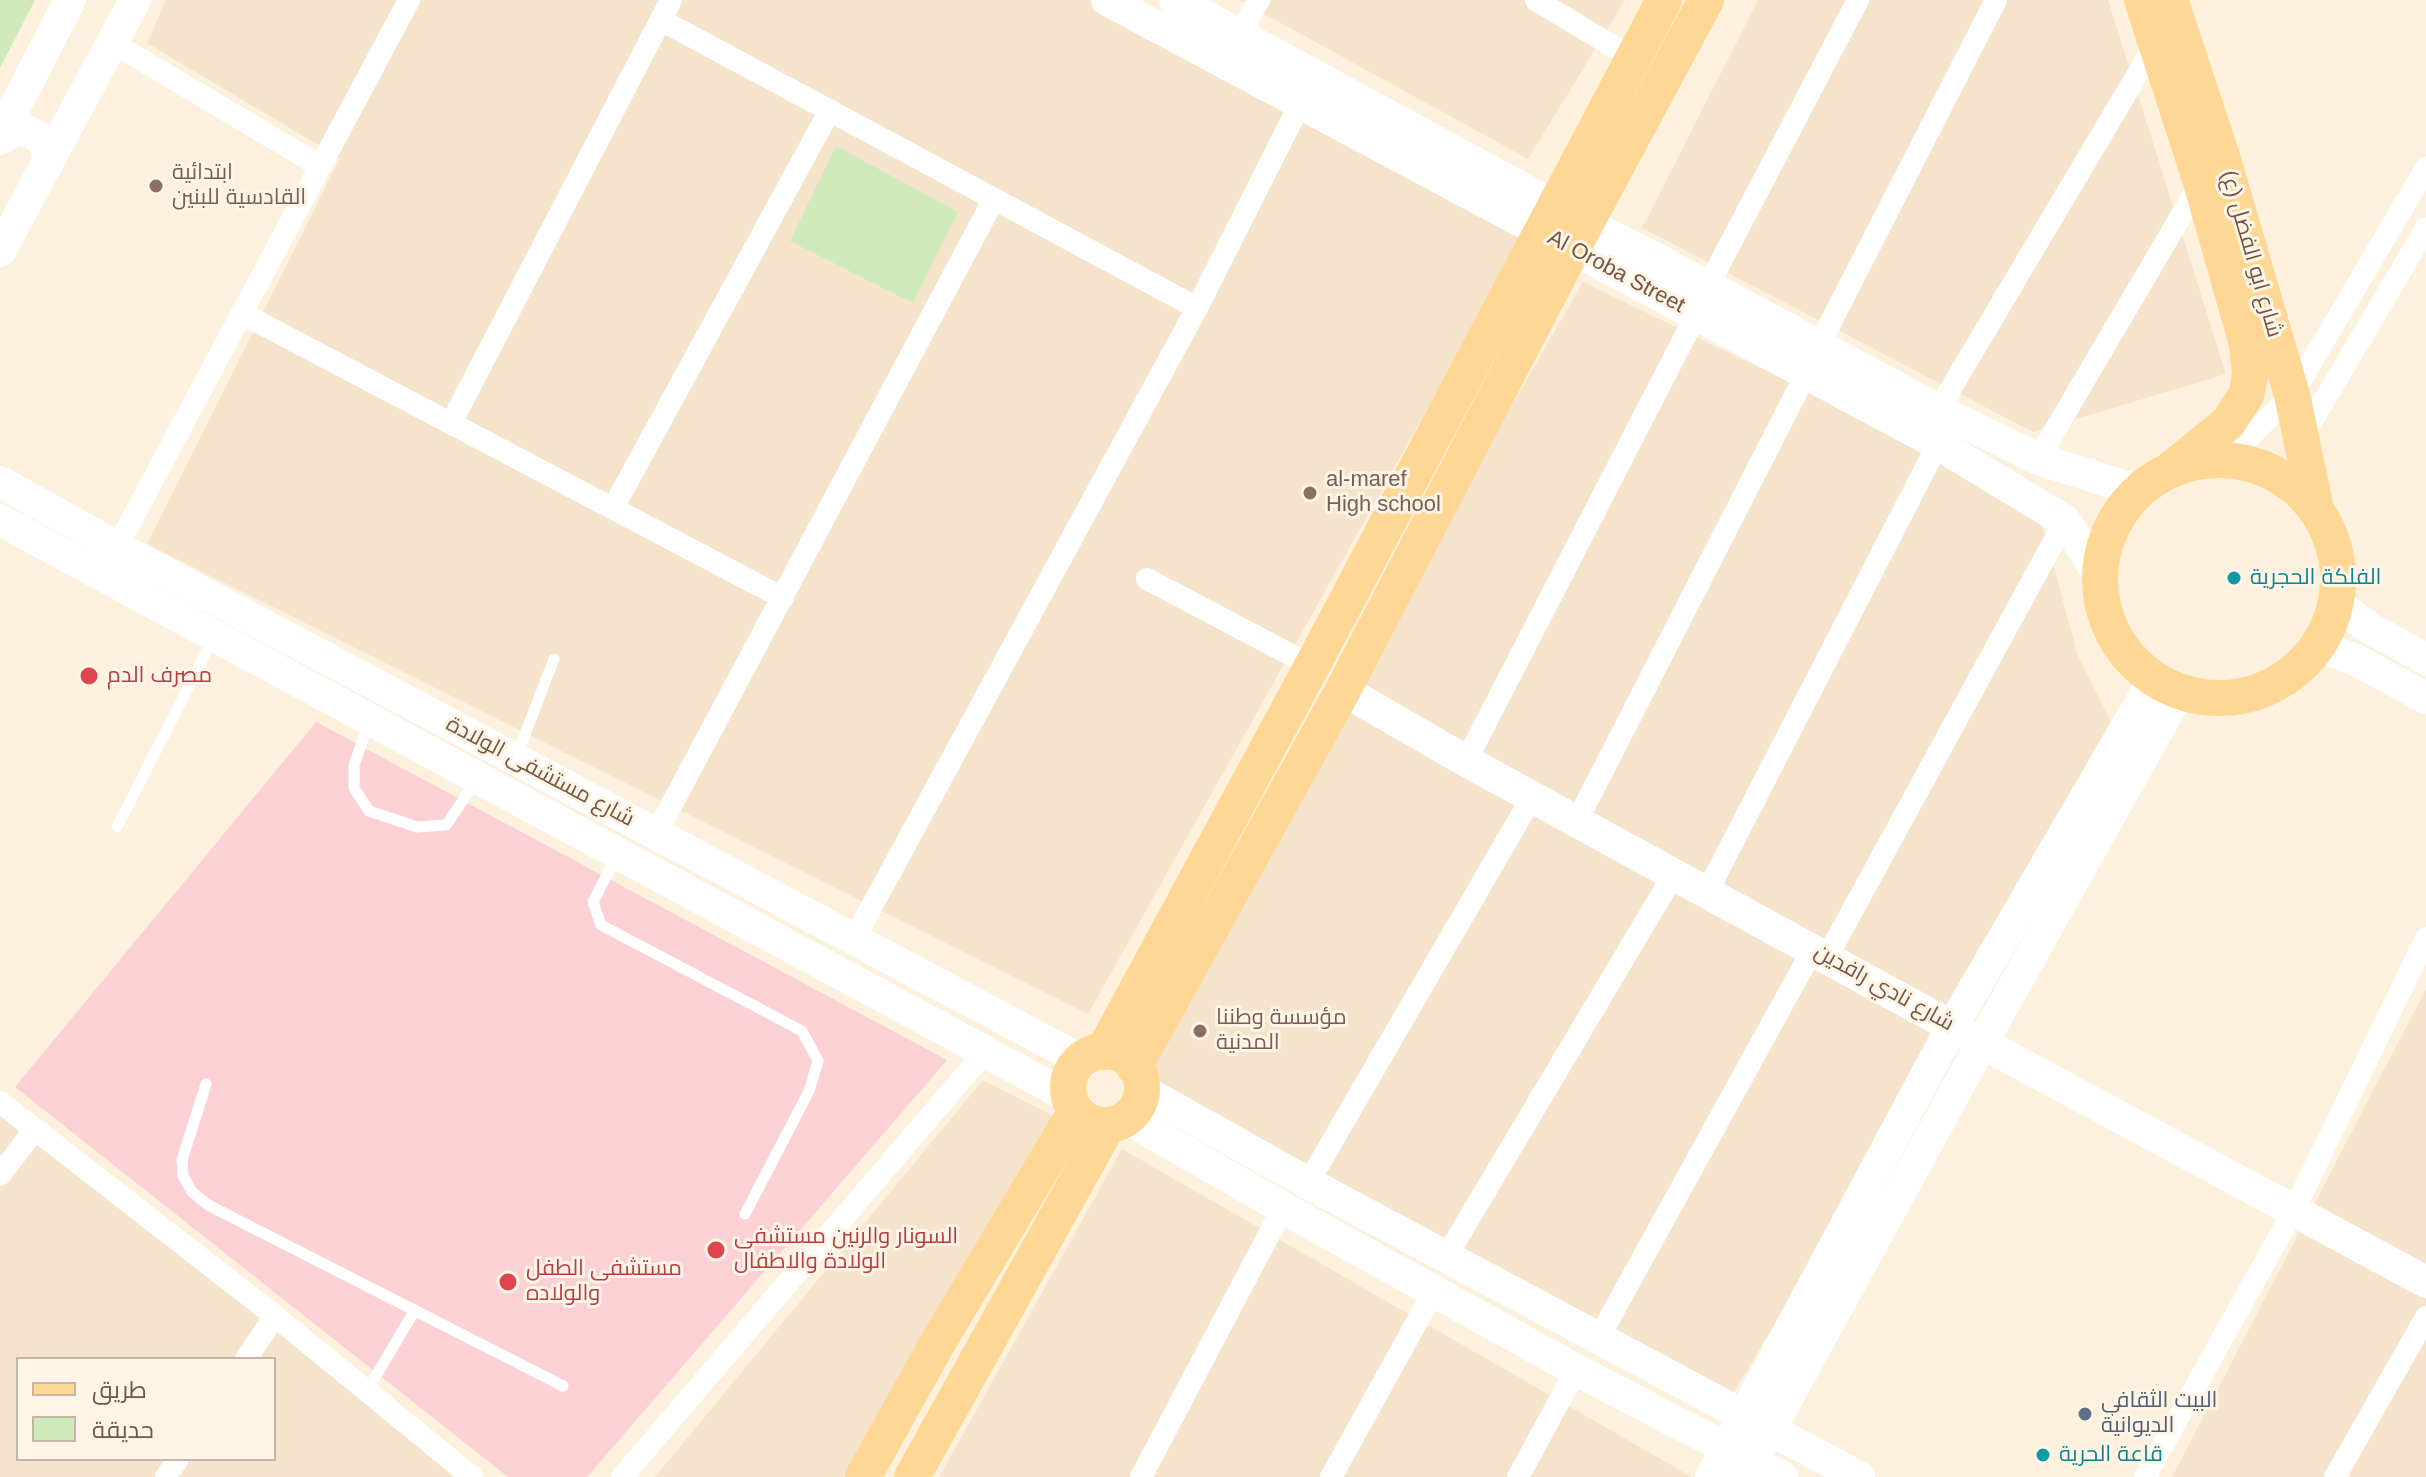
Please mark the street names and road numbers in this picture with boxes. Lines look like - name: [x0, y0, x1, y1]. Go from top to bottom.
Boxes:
- street label: شارع ابو الفضل (ع): [2215, 167, 2287, 341]
- street label: Al Oroba Street: [1543, 225, 1689, 319]
- street label: شارع مستشفى الولادة: [441, 711, 639, 833]
- street label: شارع نادي رافدين: [1810, 939, 1958, 1037]

